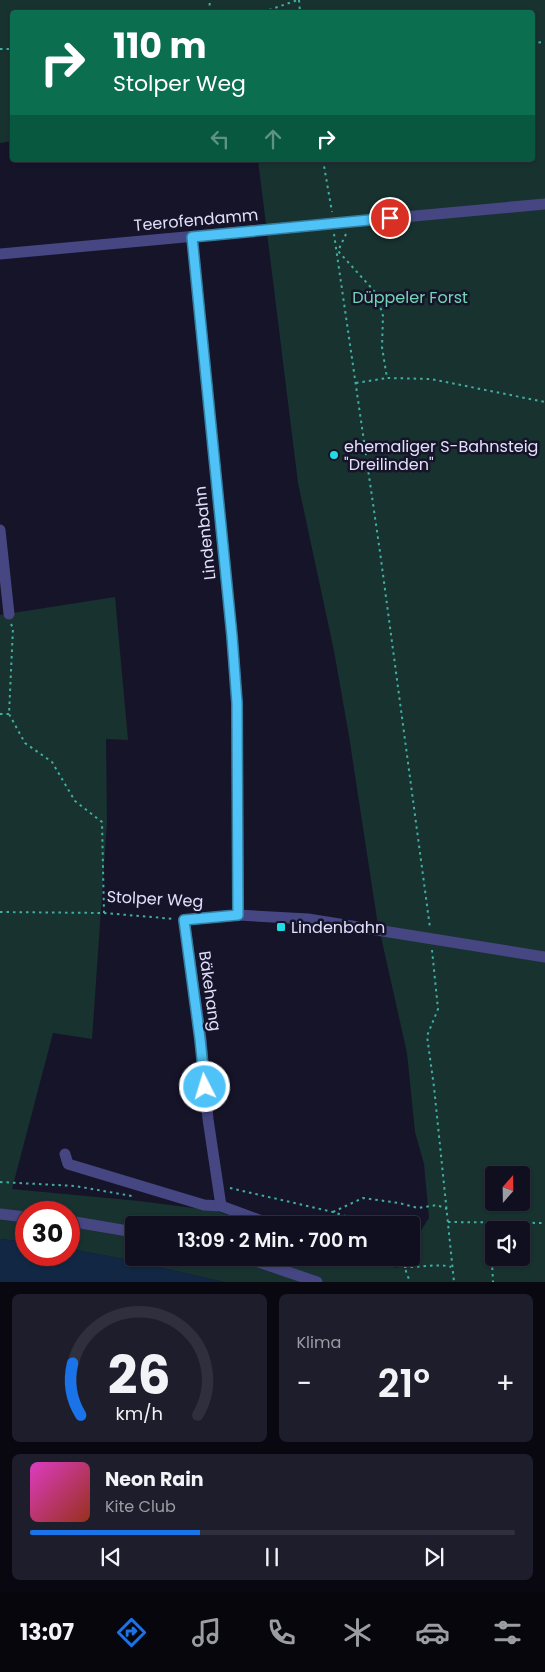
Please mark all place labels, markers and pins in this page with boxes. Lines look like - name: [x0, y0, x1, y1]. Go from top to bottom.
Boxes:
- pin: [369, 197, 411, 239]
- place label: ehemaliger S-Bahnsteig "Dreilinden": [344, 435, 538, 476]
- marker: ehemaliger S-Bahnsteig "Dreilinden": [328, 449, 340, 461]
- place label: Lindenbahn: [291, 916, 385, 939]
- marker: Lindenbahn: [275, 921, 287, 933]

